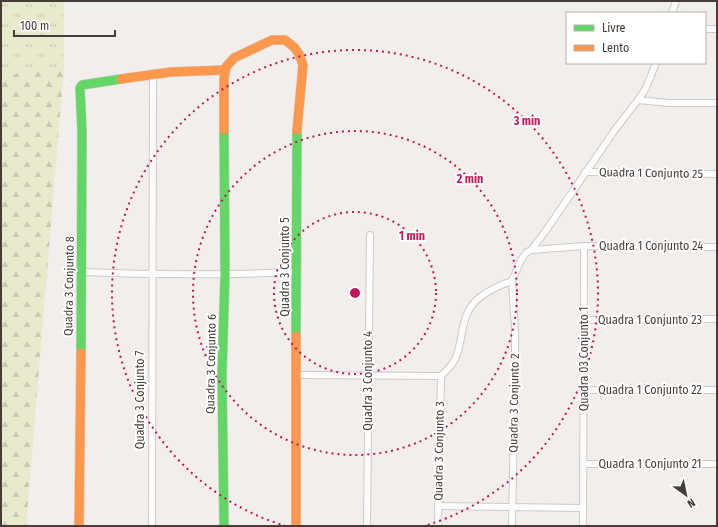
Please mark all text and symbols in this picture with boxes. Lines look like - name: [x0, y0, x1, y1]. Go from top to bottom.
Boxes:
- scale bar: [14, 12, 115, 38]
- legend: [566, 12, 706, 64]
- text: 100 m: [20, 19, 49, 33]
- text: Livre: [602, 21, 626, 35]
- text: Lento: [602, 41, 629, 55]
- text: 3 min: [513, 114, 540, 128]
- street label: Quadra 1 Conjunto 25: [599, 165, 704, 181]
- text: 2 min: [456, 172, 483, 186]
- street label: Quadra 3 Conjunto 5: [278, 217, 292, 317]
- text: 1 min: [399, 229, 425, 243]
- street label: Quadra 3 Conjunto 8: [61, 236, 77, 336]
- street label: Quadra 1 Conjunto 24: [599, 239, 703, 253]
- centre of rings: [348, 286, 362, 300]
- street label: Quadra 03 Conjunto 1: [577, 307, 591, 411]
- street label: Quadra 1 Conjunto 23: [598, 313, 702, 327]
- street label: Quadra 3 Conjunto 6: [203, 314, 219, 414]
- street label: Quadra 3 Conjunto 4: [361, 331, 375, 431]
- street label: Quadra 3 Conjunto 7: [133, 351, 147, 449]
- street label: Quadra 3 Conjunto 2: [506, 353, 522, 453]
- street label: Quadra 1 Conjunto 22: [598, 383, 702, 397]
- street label: Quadra 3 Conjunto 3: [431, 401, 447, 501]
- street label: Quadra 1 Conjunto 21: [599, 457, 701, 471]
- north arrow: [666, 475, 706, 515]
- text: N: [685, 496, 697, 510]

